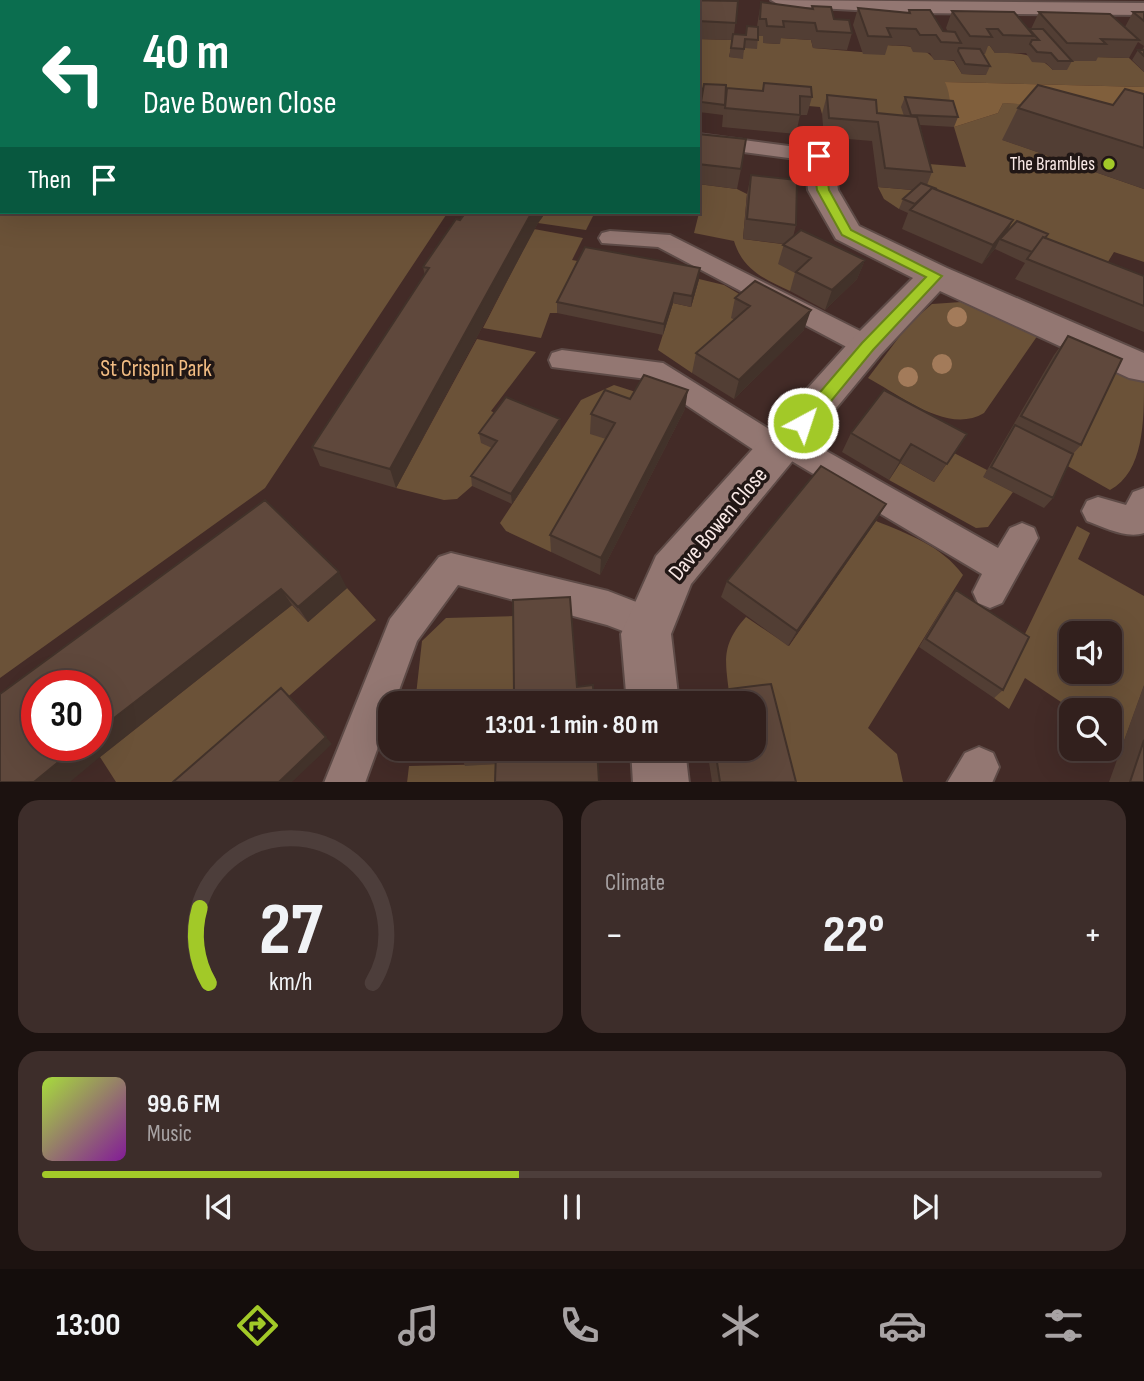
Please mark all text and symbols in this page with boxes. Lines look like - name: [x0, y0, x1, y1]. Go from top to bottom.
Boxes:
- text: 40 m: [143, 24, 229, 83]
- icon: left: [28, 28, 119, 119]
- text: Dave Bowen Close: [143, 84, 337, 123]
- pin: [789, 126, 849, 186]
- icon: arrive: [800, 137, 838, 175]
- place label: The Brambles: [1010, 153, 1095, 176]
- marker: The Brambles: [1101, 156, 1117, 172]
- icon: arrive: [85, 161, 123, 199]
- text: Then: [28, 165, 71, 196]
- park label: St Crispin Park: [100, 355, 212, 383]
- position arrow: [766, 386, 840, 460]
- street label: Dave Bowen Close: [663, 462, 773, 586]
- map controls: [1059, 621, 1122, 761]
- button: sound: [1059, 621, 1122, 684]
- speed limit sign: 30: [21, 670, 112, 761]
- button: search: [1059, 698, 1122, 761]
- text: 13:01 · 1 min · 80 m: [485, 710, 659, 741]
- text: Climate: [605, 869, 665, 897]
- text: 27: [259, 887, 323, 975]
- text: 22°: [822, 904, 885, 967]
- text: −: [605, 913, 624, 958]
- text: +: [1083, 913, 1102, 958]
- text: km/h: [269, 966, 312, 997]
- text: 99.6 FM: [147, 1089, 220, 1120]
- text: Music: [147, 1120, 192, 1148]
- icon: previous: [200, 1188, 238, 1226]
- icon: pause: [553, 1188, 591, 1226]
- icon: next: [906, 1188, 944, 1226]
- icon: directions: [233, 1301, 282, 1350]
- icon: music: [394, 1301, 443, 1350]
- icon: phone: [555, 1301, 604, 1350]
- icon: climate: [716, 1301, 765, 1350]
- icon: car: [878, 1301, 927, 1350]
- icon: filters: [1039, 1301, 1088, 1350]
- text: 13:00: [56, 1306, 121, 1345]

